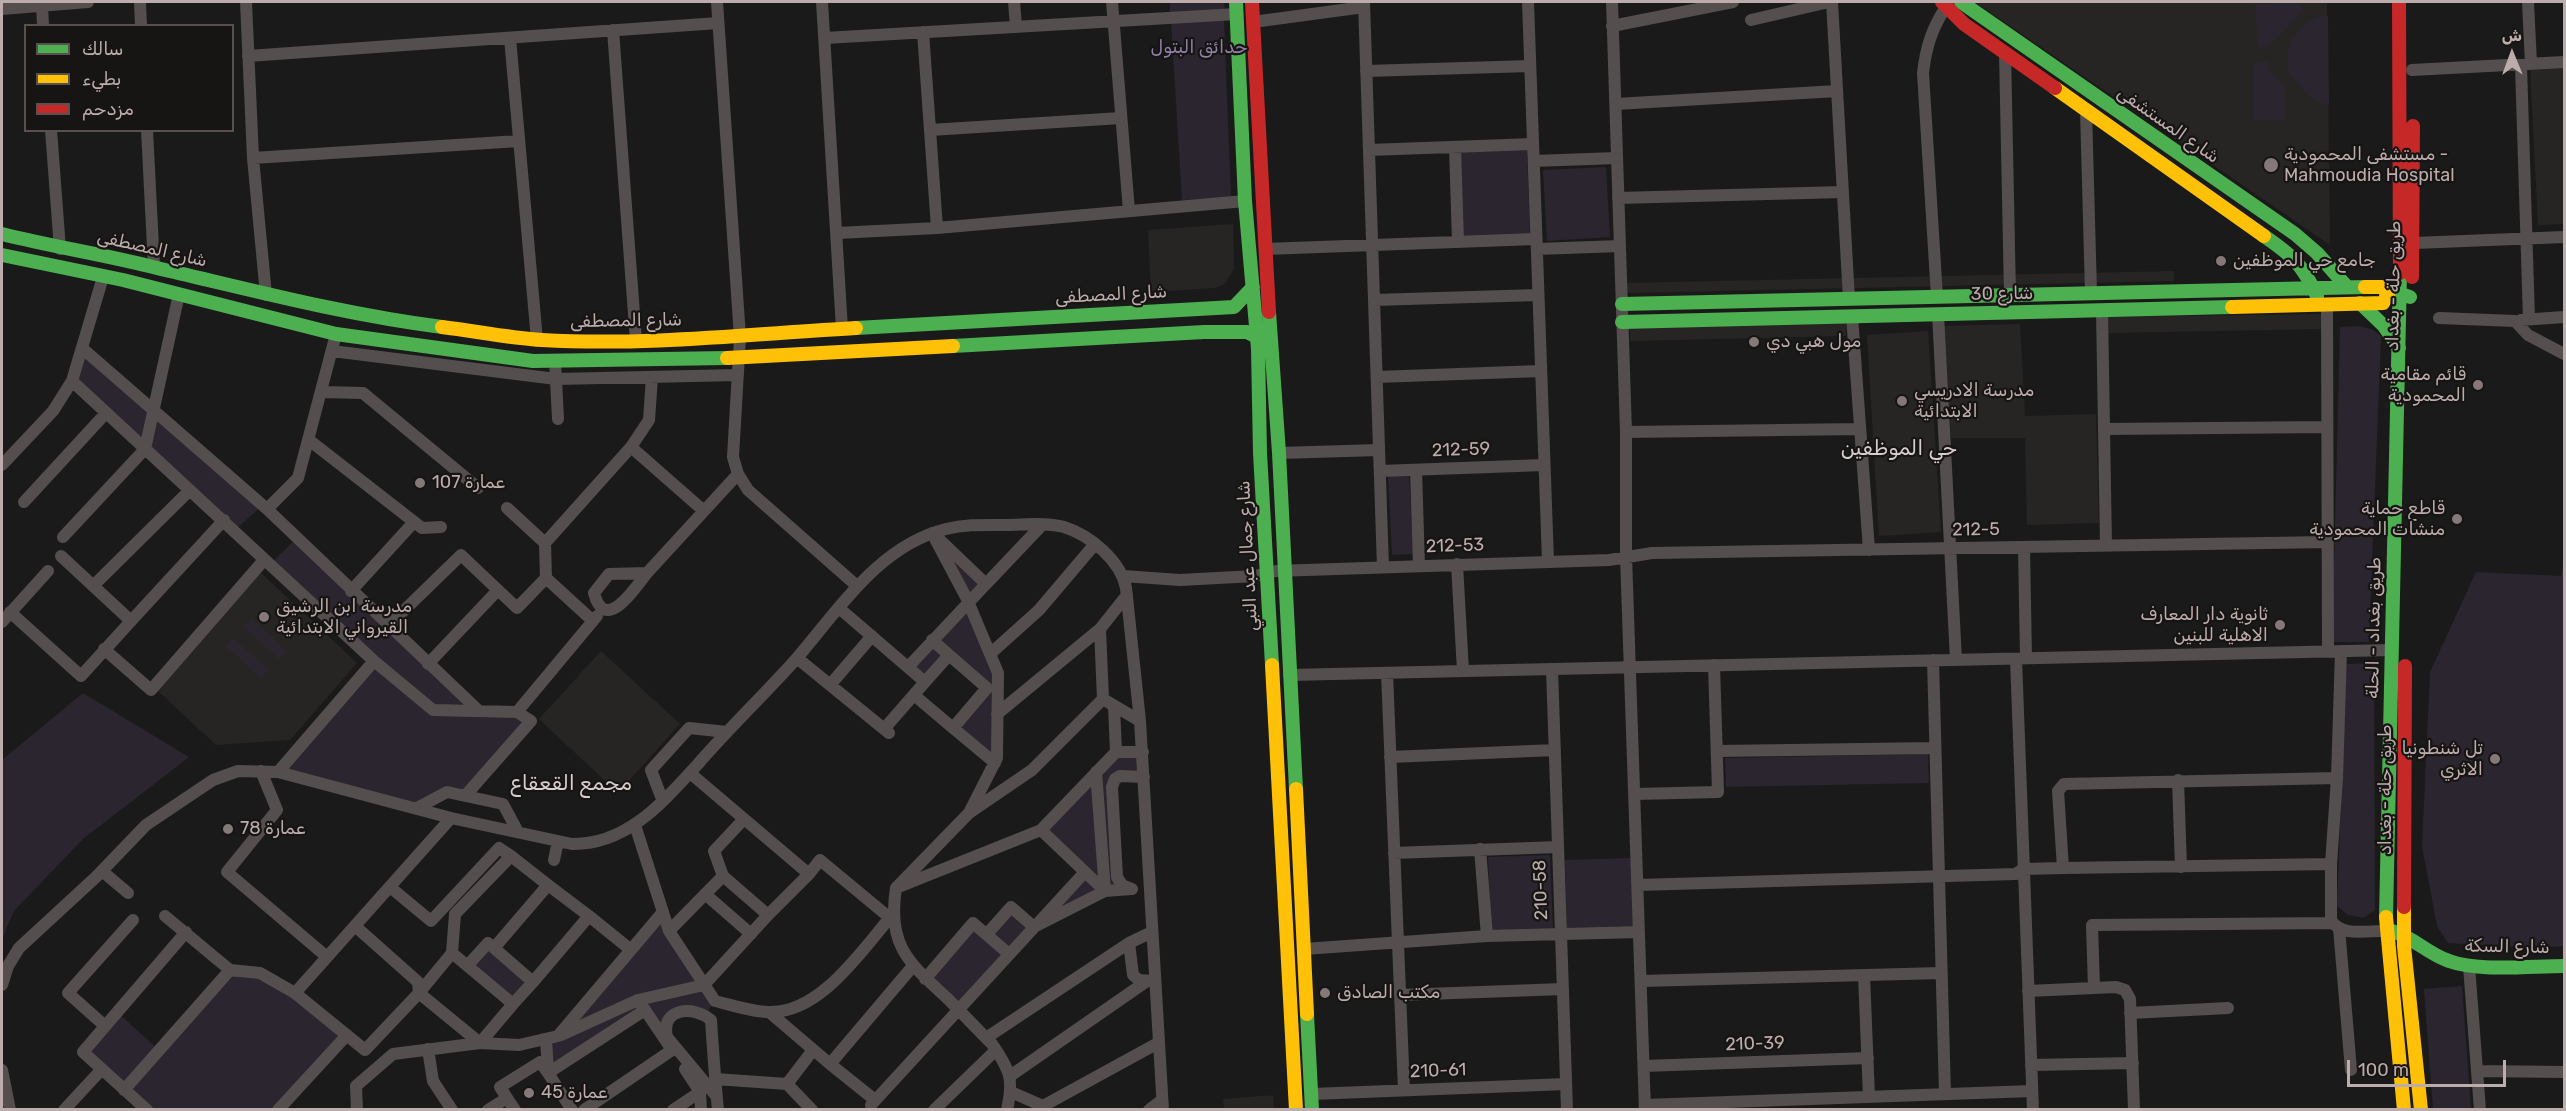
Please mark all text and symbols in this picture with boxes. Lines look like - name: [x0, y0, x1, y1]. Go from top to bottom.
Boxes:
- legend: [24, 24, 234, 132]
- north arrow: [2482, 24, 2542, 84]
- text: ش: [2501, 26, 2522, 45]
- park label: حدائق البتول: [1150, 37, 1248, 59]
- text: سالك: [82, 38, 123, 60]
- text: بطيء: [82, 68, 121, 90]
- street label: شارع المستشفى: [2113, 82, 2223, 168]
- text: مزدحم: [82, 98, 134, 120]
- place label: مستشفى المحمودية - Mahmoudia Hospital: [2284, 144, 2455, 186]
- marker: مستشفى المحمودية - Mahmoudia Hospital: [2262, 156, 2280, 174]
- street label: طريق حلة - بغداد: [2382, 220, 2406, 352]
- street label: شارع المصطفى: [95, 226, 209, 272]
- place label: جامع حي الموظفين: [2233, 250, 2376, 272]
- marker: جامع حي الموظفين: [2214, 254, 2228, 268]
- street label: شارع المصطفى: [1054, 281, 1168, 309]
- street label: شارع 30: [1971, 283, 2033, 305]
- street label: شارع المصطفى: [570, 309, 682, 333]
- place label: مول هبي دي: [1766, 331, 1861, 353]
- marker: مول هبي دي: [1747, 335, 1761, 349]
- place label: قائم مقامية المحمودية: [2381, 364, 2466, 406]
- marker: قائم مقامية المحمودية: [2471, 378, 2485, 392]
- place label: مدرسة الادريسي الابتدائية: [1914, 380, 2034, 422]
- marker: مدرسة الادريسي الابتدائية: [1895, 394, 1909, 408]
- district label: حي الموظفين: [1841, 436, 1957, 462]
- street label: 212-59: [1431, 438, 1491, 462]
- place label: عمارة 107: [432, 472, 505, 494]
- marker: عمارة 107: [413, 476, 427, 490]
- street label: شارع جمال عبد النبي: [1233, 480, 1263, 632]
- place label: قاطع حماية منشات المحمودية: [2309, 498, 2445, 540]
- marker: قاطع حماية منشات المحمودية: [2450, 512, 2464, 526]
- street label: 212-5: [1952, 519, 2000, 541]
- street label: 212-53: [1425, 534, 1485, 558]
- street label: طريق بغداد - الحلة: [2362, 557, 2386, 699]
- place label: مدرسة ابن الرشيق القيرواني الابتدائية: [276, 596, 412, 638]
- place label: ثانوية دار المعارف الاهلية للبنين: [2140, 604, 2268, 646]
- marker: مدرسة ابن الرشيق القيرواني الابتدائية: [257, 610, 271, 624]
- marker: ثانوية دار المعارف الاهلية للبنين: [2273, 618, 2287, 632]
- street label: طريق حلة - بغداد: [2375, 725, 2397, 855]
- place label: تل شنطونيا الاثري: [2402, 738, 2483, 780]
- marker: تل شنطونيا الاثري: [2488, 752, 2502, 766]
- district label: مجمع القعقاع: [510, 771, 632, 797]
- place label: عمارة 78: [240, 818, 305, 840]
- marker: عمارة 78: [221, 822, 235, 836]
- street label: 210-58: [1529, 859, 1553, 921]
- street label: شارع السكة: [2464, 935, 2550, 959]
- place label: مكتب الصادق: [1337, 982, 1440, 1004]
- marker: مكتب الصادق: [1318, 986, 1332, 1000]
- street label: 210-39: [1725, 1032, 1785, 1056]
- scale bar: [2350, 1048, 2509, 1086]
- street label: 210-61: [1409, 1059, 1467, 1083]
- text: 100 m: [2358, 1059, 2409, 1081]
- place label: عمارة 45: [541, 1082, 608, 1104]
- marker: عمارة 45: [522, 1086, 536, 1100]

